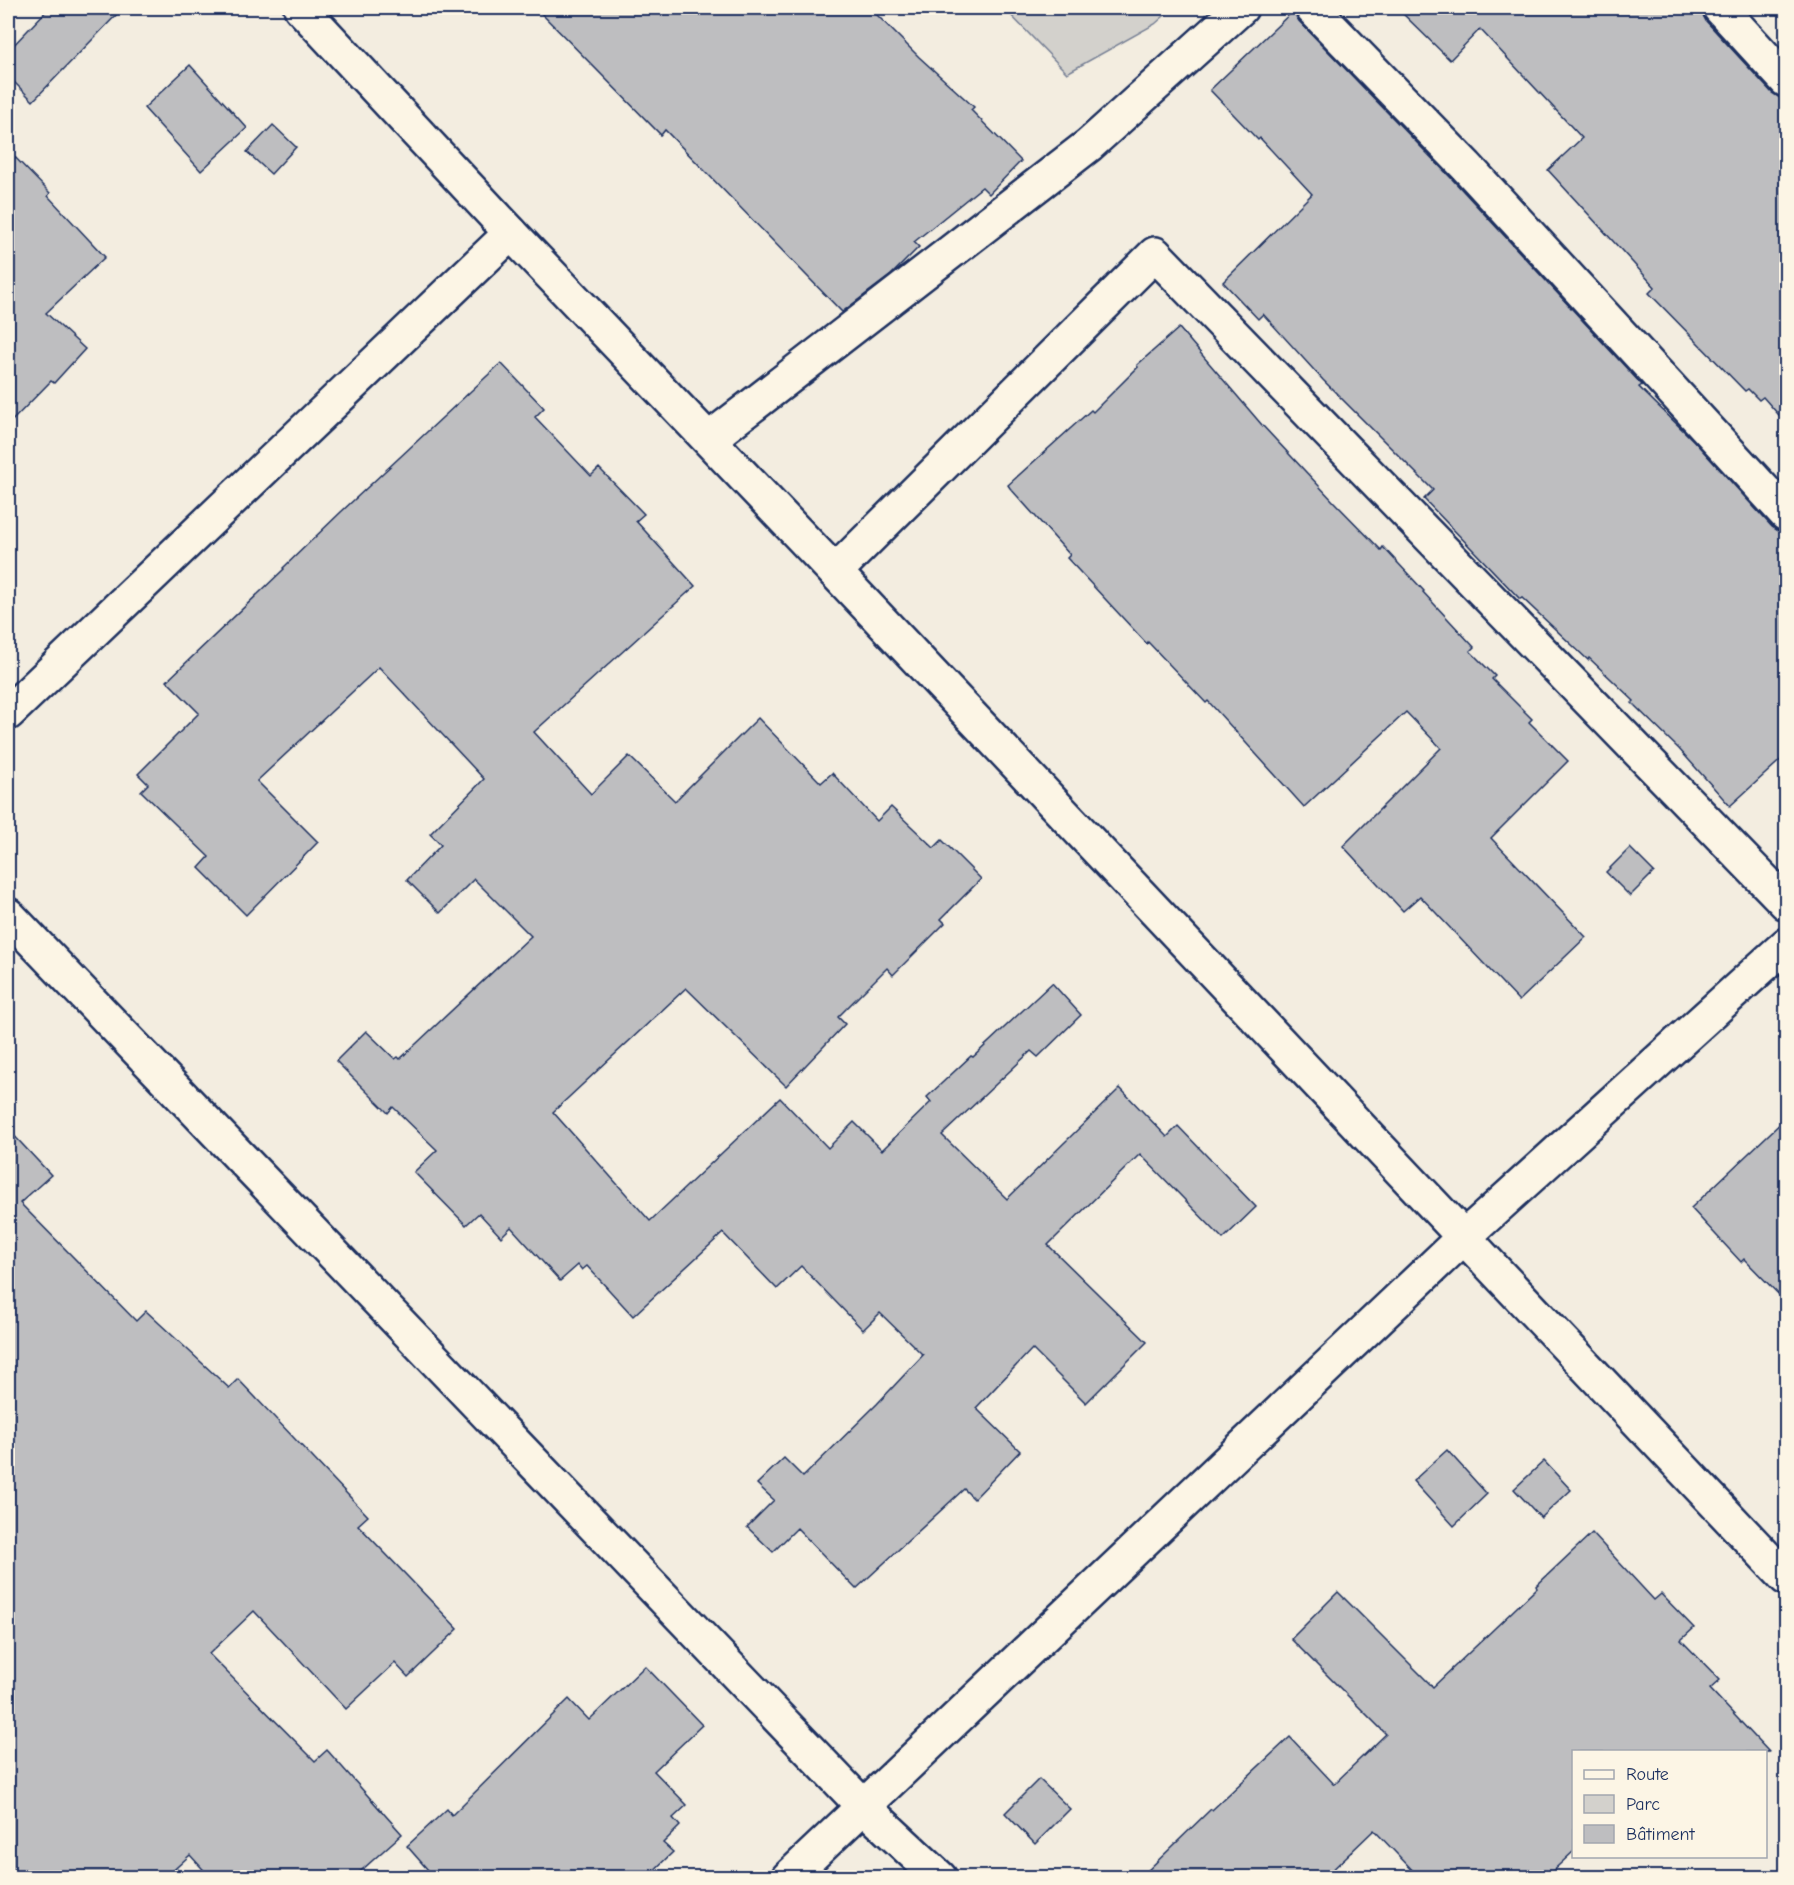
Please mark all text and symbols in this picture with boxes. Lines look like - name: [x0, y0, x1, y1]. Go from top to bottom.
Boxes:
- legend: [1572, 1750, 1767, 1858]
- text: Route: [1626, 1764, 1669, 1785]
- text: Parc: [1626, 1794, 1660, 1815]
- text: Bâtiment: [1626, 1824, 1696, 1845]

